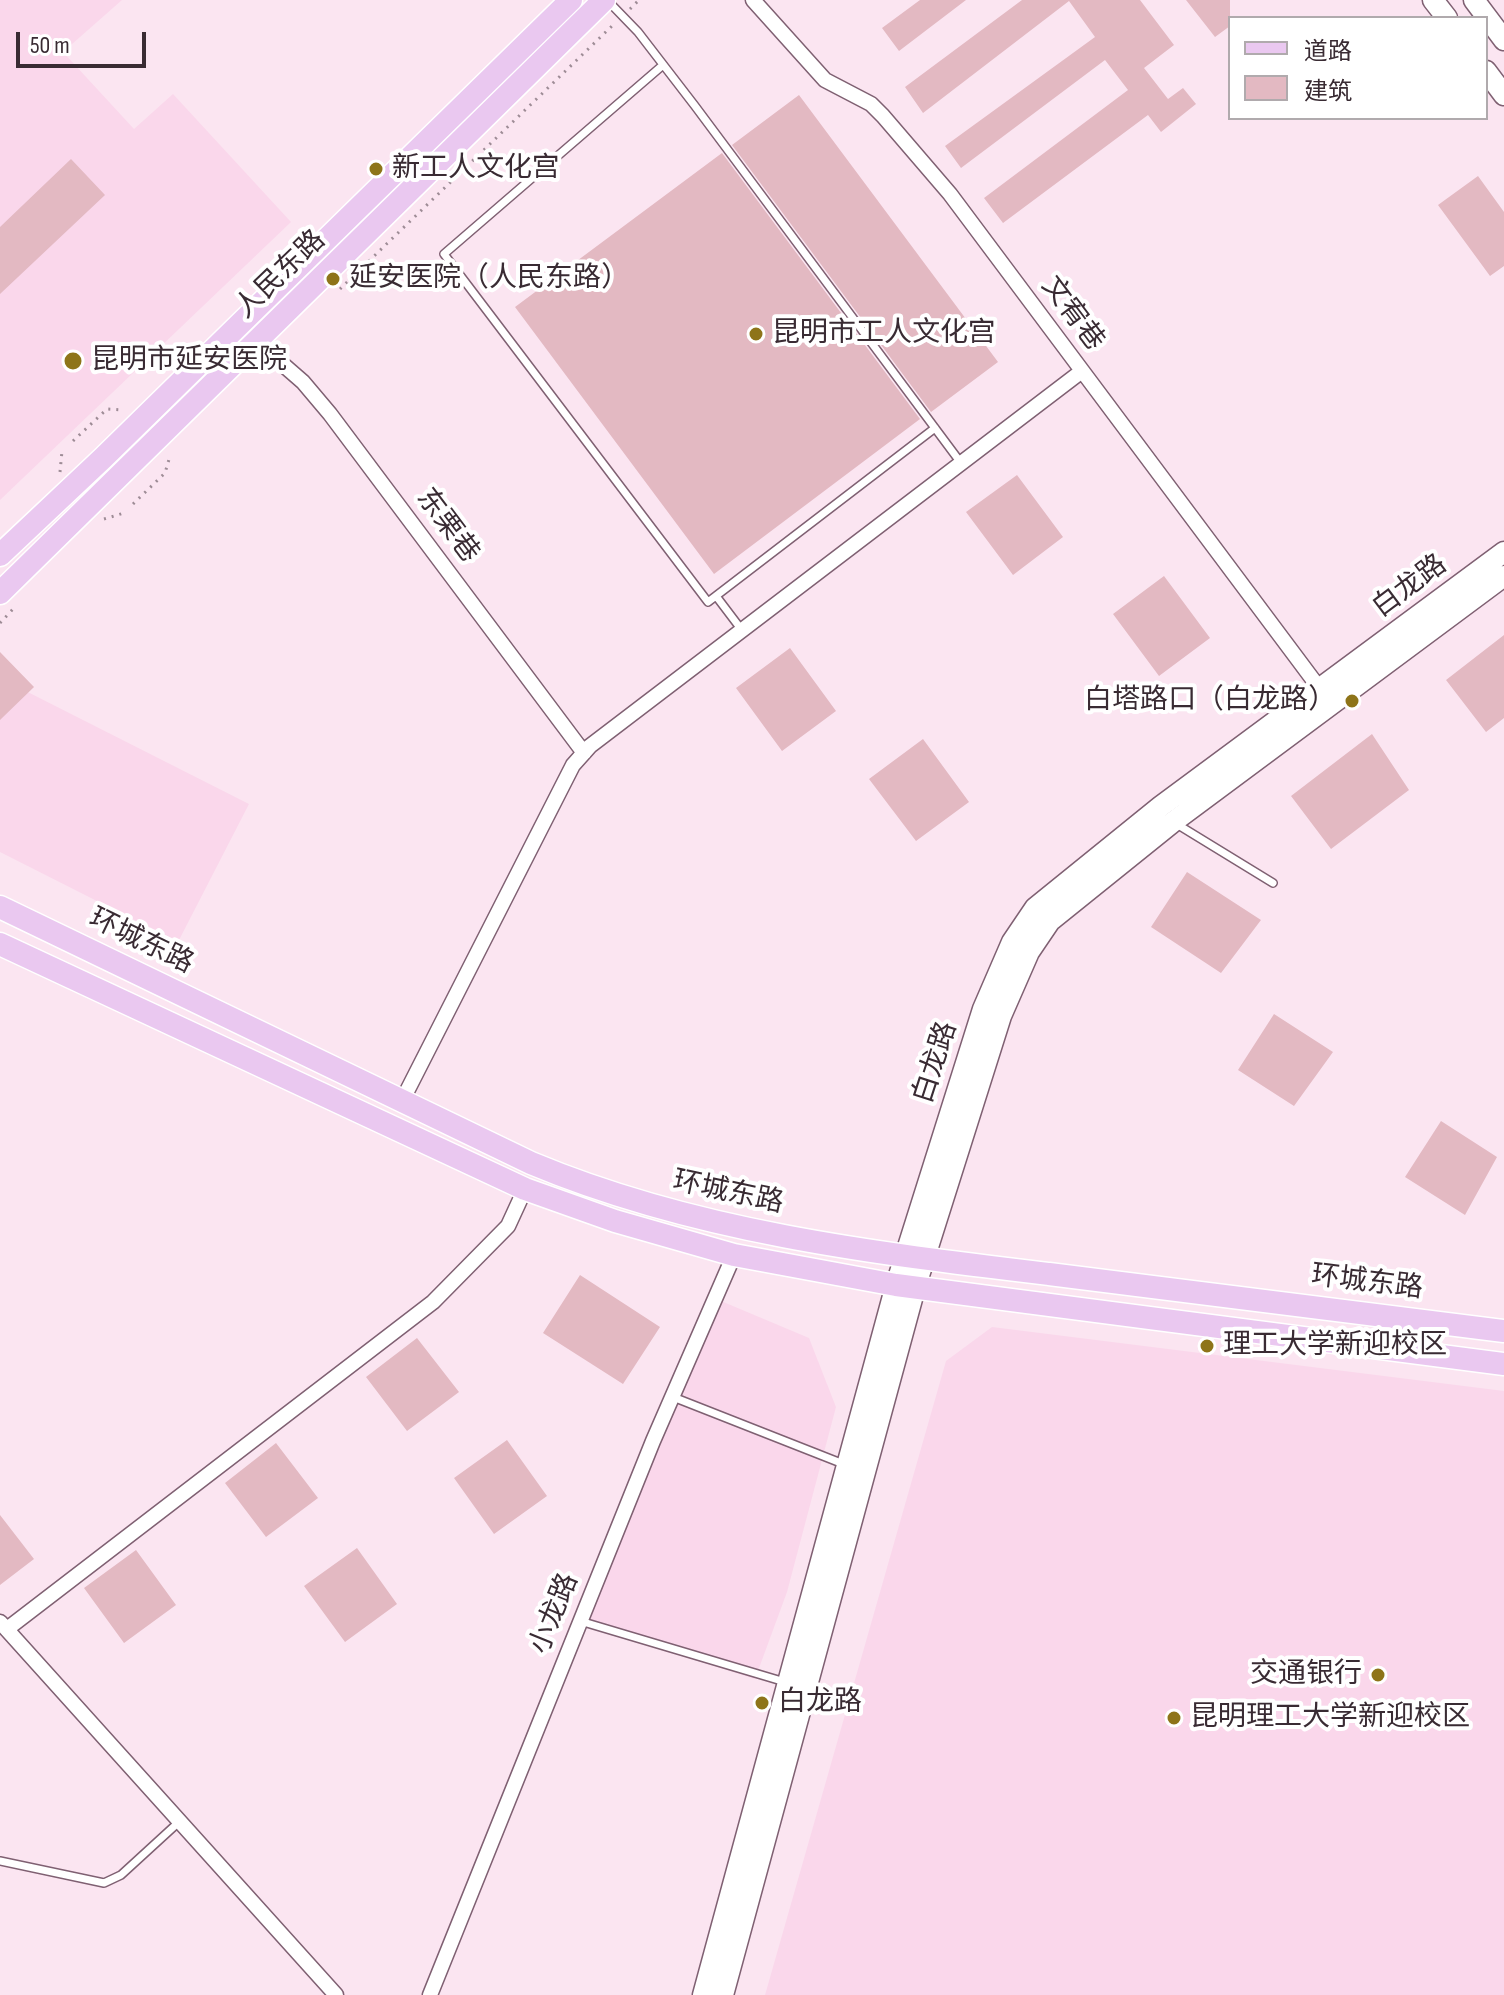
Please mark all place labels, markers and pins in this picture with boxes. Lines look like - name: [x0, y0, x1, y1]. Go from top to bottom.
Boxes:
- place label: 新工人文化宫: [392, 152, 560, 186]
- marker: 新工人文化宫: [367, 160, 385, 178]
- place label: 延安医院（人民东路）: [349, 262, 629, 296]
- marker: 延安医院（人民东路）: [324, 270, 342, 288]
- place label: 昆明市工人文化宫: [772, 317, 996, 351]
- marker: 昆明市工人文化宫: [747, 325, 765, 343]
- place label: 昆明市延安医院: [91, 344, 287, 378]
- marker: 昆明市延安医院: [62, 350, 84, 372]
- place label: 白塔路口（白龙路）: [1084, 684, 1336, 718]
- marker: 白塔路口（白龙路）: [1343, 692, 1361, 710]
- place label: 理工大学新迎校区: [1223, 1329, 1447, 1363]
- marker: 理工大学新迎校区: [1198, 1337, 1216, 1355]
- place label: 交通银行: [1250, 1658, 1362, 1692]
- marker: 交通银行: [1369, 1666, 1387, 1684]
- place label: 白龙路: [778, 1686, 862, 1720]
- marker: 白龙路: [753, 1694, 771, 1712]
- place label: 昆明理工大学新迎校区: [1190, 1701, 1470, 1735]
- marker: 昆明理工大学新迎校区: [1165, 1709, 1183, 1727]

